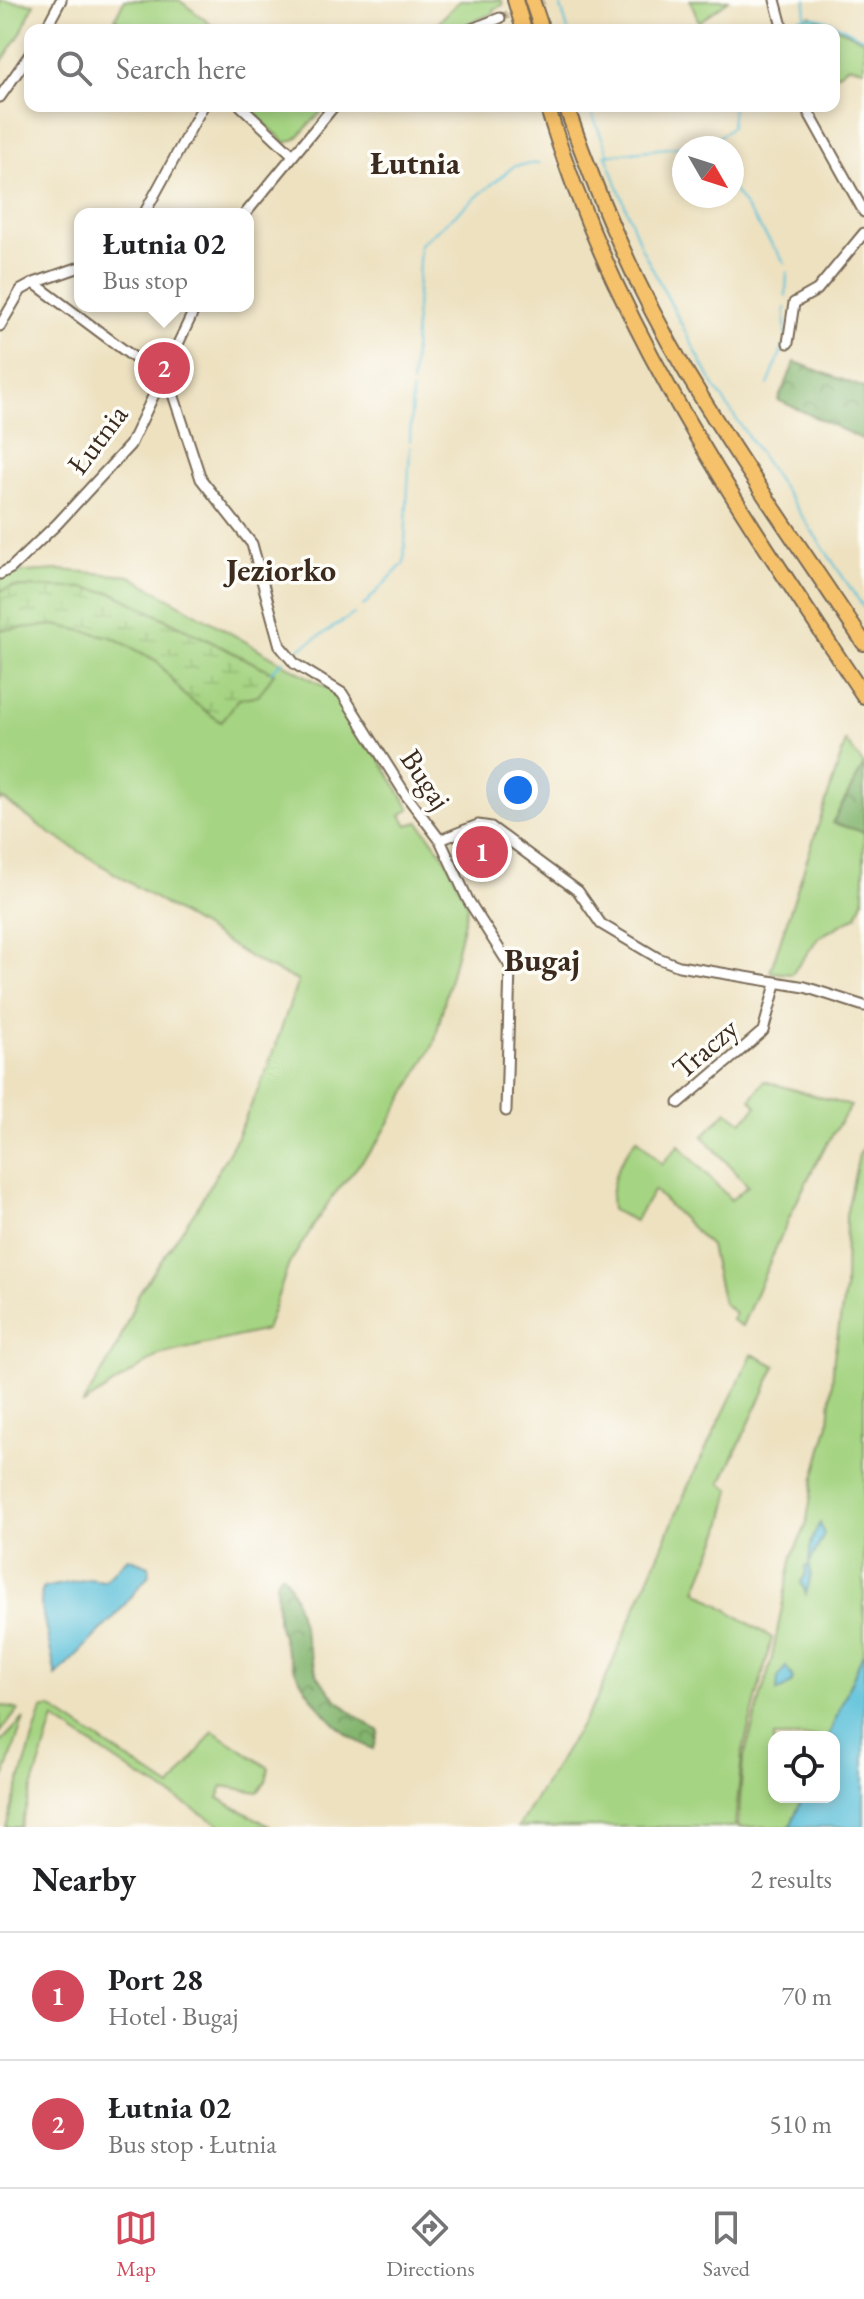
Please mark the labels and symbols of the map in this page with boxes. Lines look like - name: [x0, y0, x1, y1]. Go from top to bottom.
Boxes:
- north arrow: [672, 136, 744, 208]
- district label: Łutnia: [370, 142, 461, 184]
- pin: 2: [138, 338, 190, 398]
- street label: Łutnia: [58, 396, 136, 482]
- district label: Jeziorko: [223, 549, 336, 591]
- street label: Bugaj: [392, 741, 460, 817]
- your location: [498, 770, 538, 810]
- pin: 1: [456, 822, 508, 882]
- district label: Bugaj: [504, 939, 580, 981]
- street label: Traczy: [664, 1008, 747, 1087]

